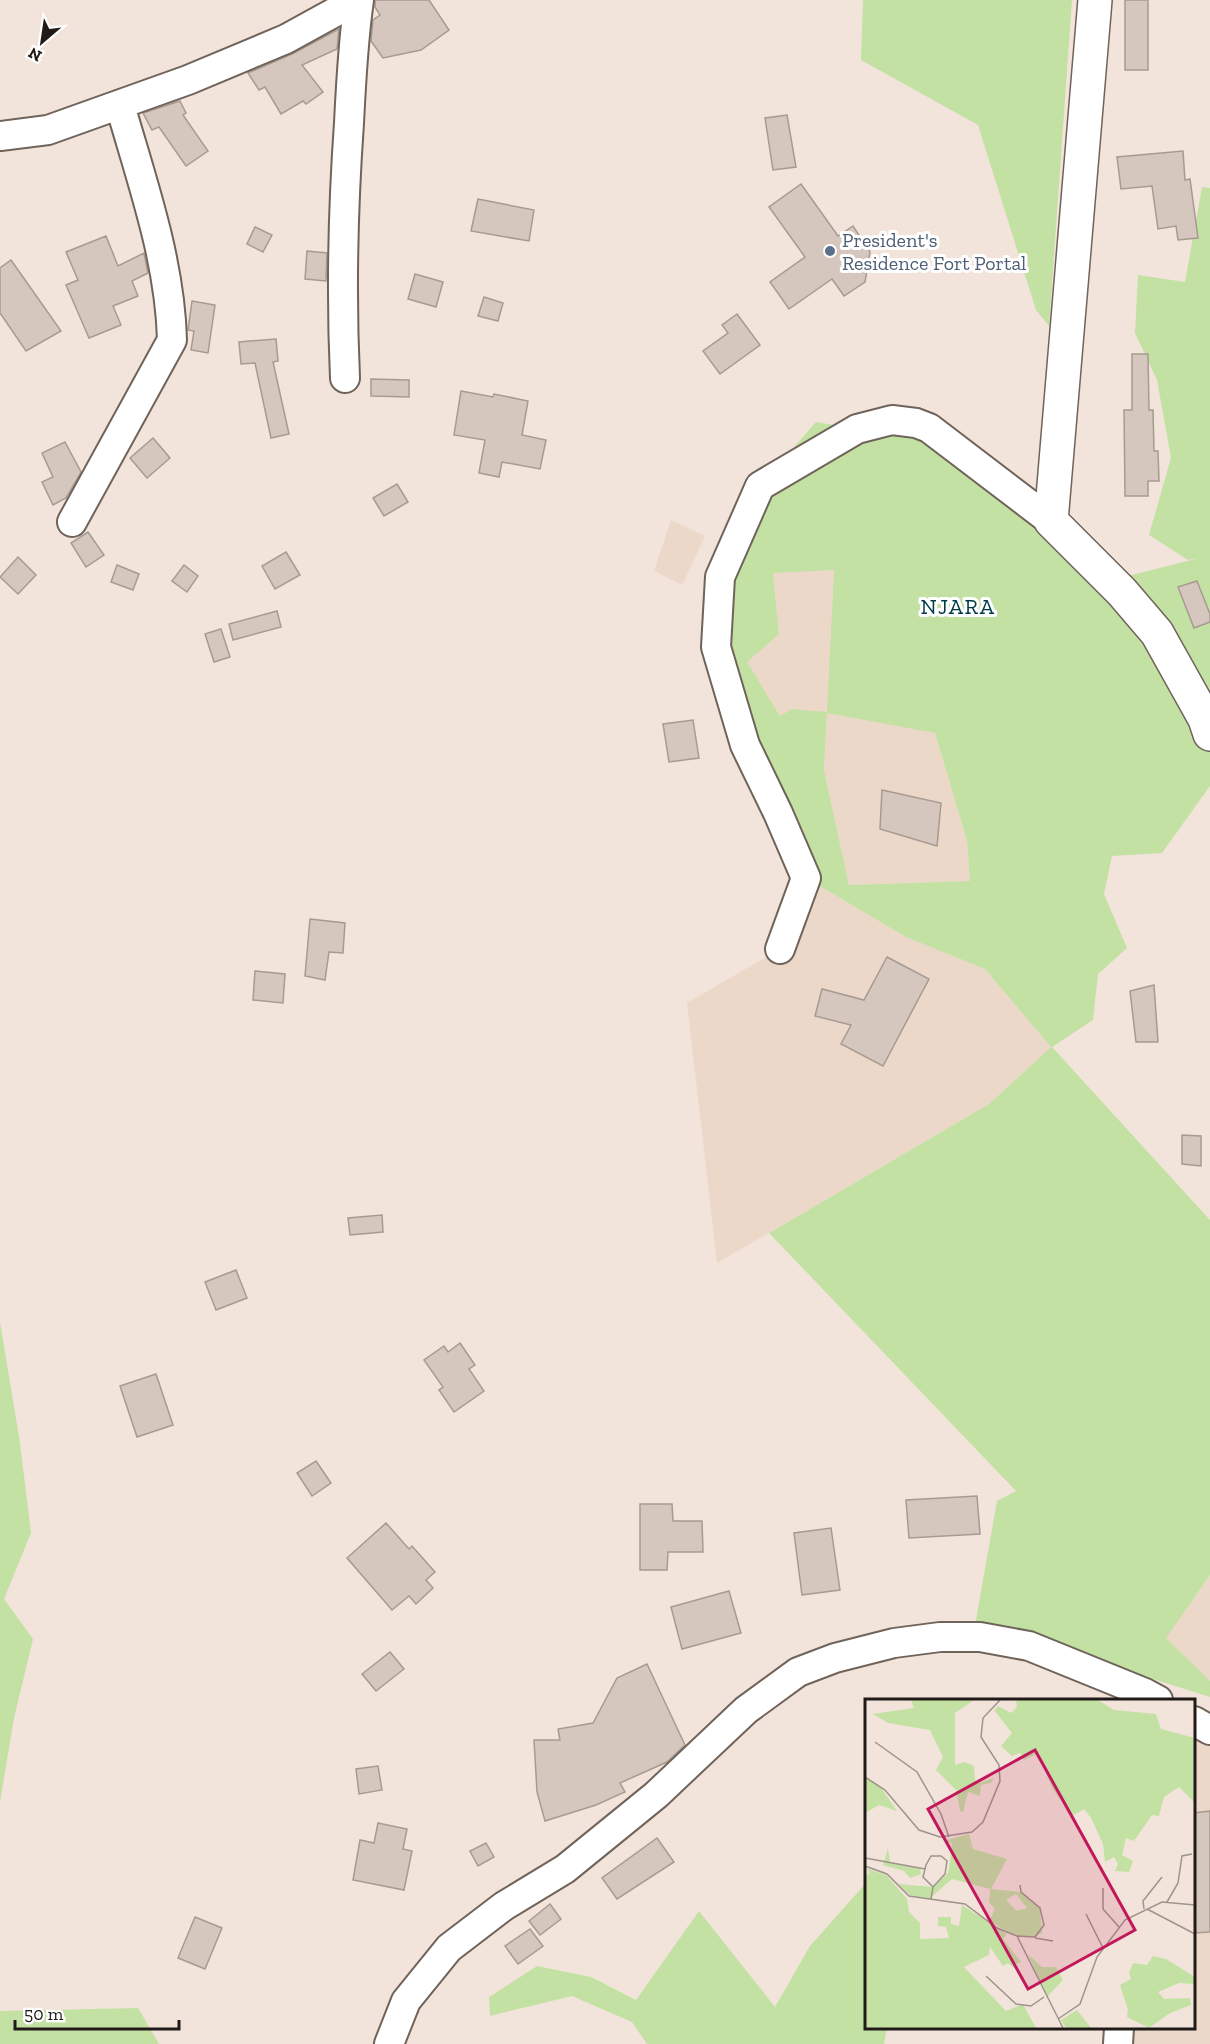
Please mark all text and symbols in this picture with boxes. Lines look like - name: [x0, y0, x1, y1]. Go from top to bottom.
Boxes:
- north arrow: [12, 12, 72, 72]
- text: N: [25, 43, 45, 66]
- place label: President's Residence Fort Portal: [842, 228, 1026, 275]
- marker: President's Residence Fort Portal: [823, 244, 837, 258]
- district label: NJARA: [921, 593, 995, 620]
- inset map: [865, 1699, 1195, 2029]
- scale bar: [15, 1993, 178, 2031]
- text: 50 m: [24, 2003, 64, 2025]

